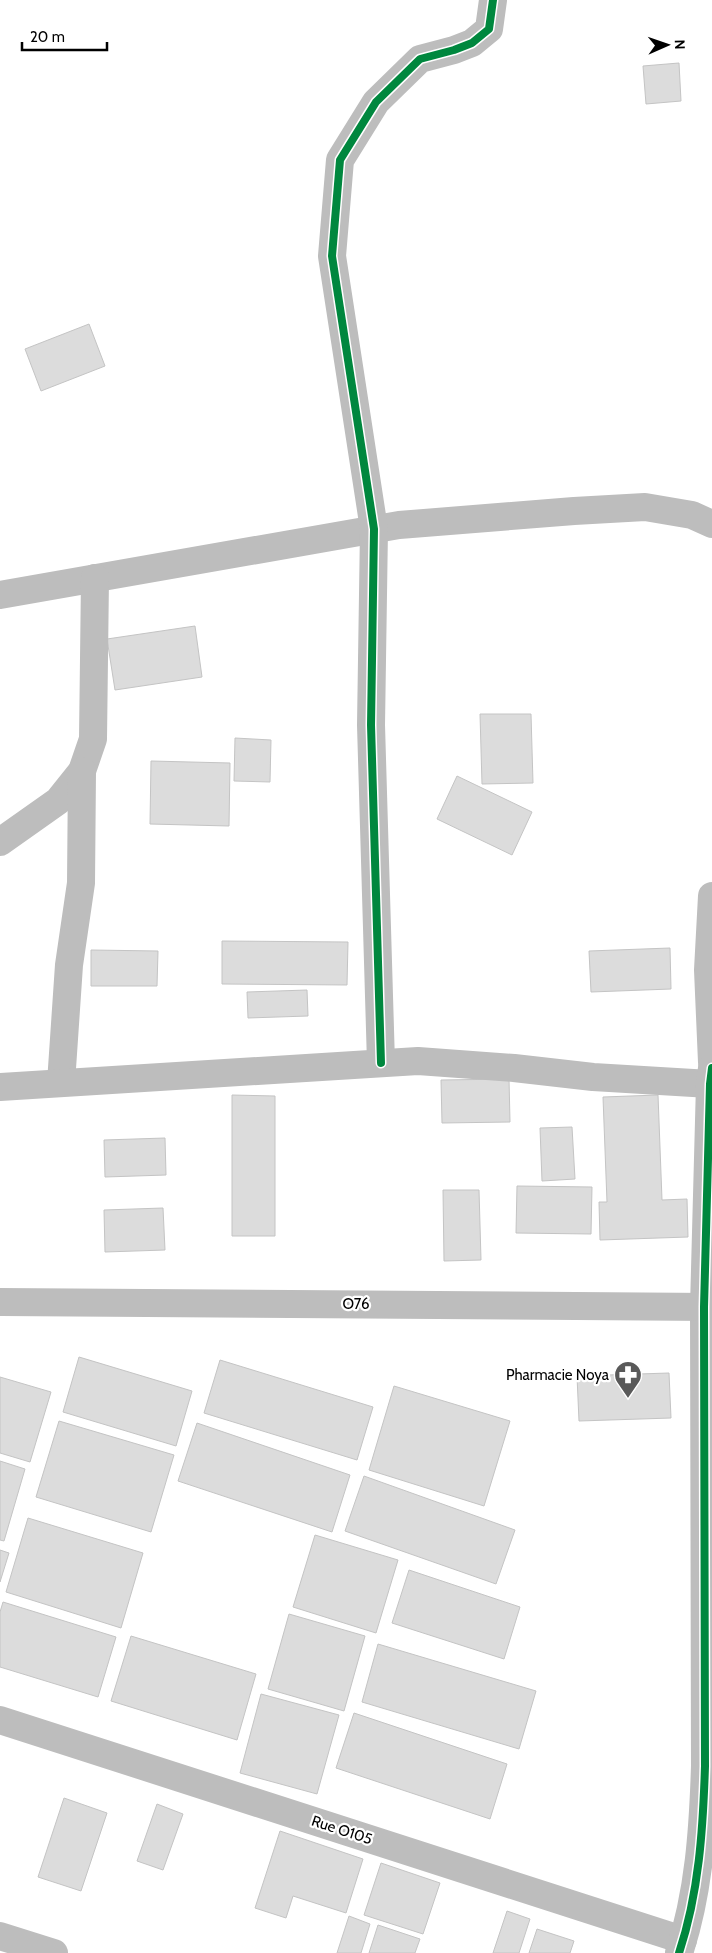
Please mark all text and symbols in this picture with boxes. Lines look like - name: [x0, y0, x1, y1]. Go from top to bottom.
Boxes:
- scale bar: [22, 20, 108, 52]
- north arrow: [642, 20, 692, 70]
- text: 20 m: [30, 28, 65, 46]
- text: N: [671, 39, 689, 50]
- street label: O76: [342, 1295, 370, 1313]
- pharmacy icon: Pharmacie Noya: [613, 1360, 643, 1399]
- place label: Pharmacie Noya: [506, 1366, 610, 1384]
- street label: Rue O105: [309, 1812, 375, 1848]

